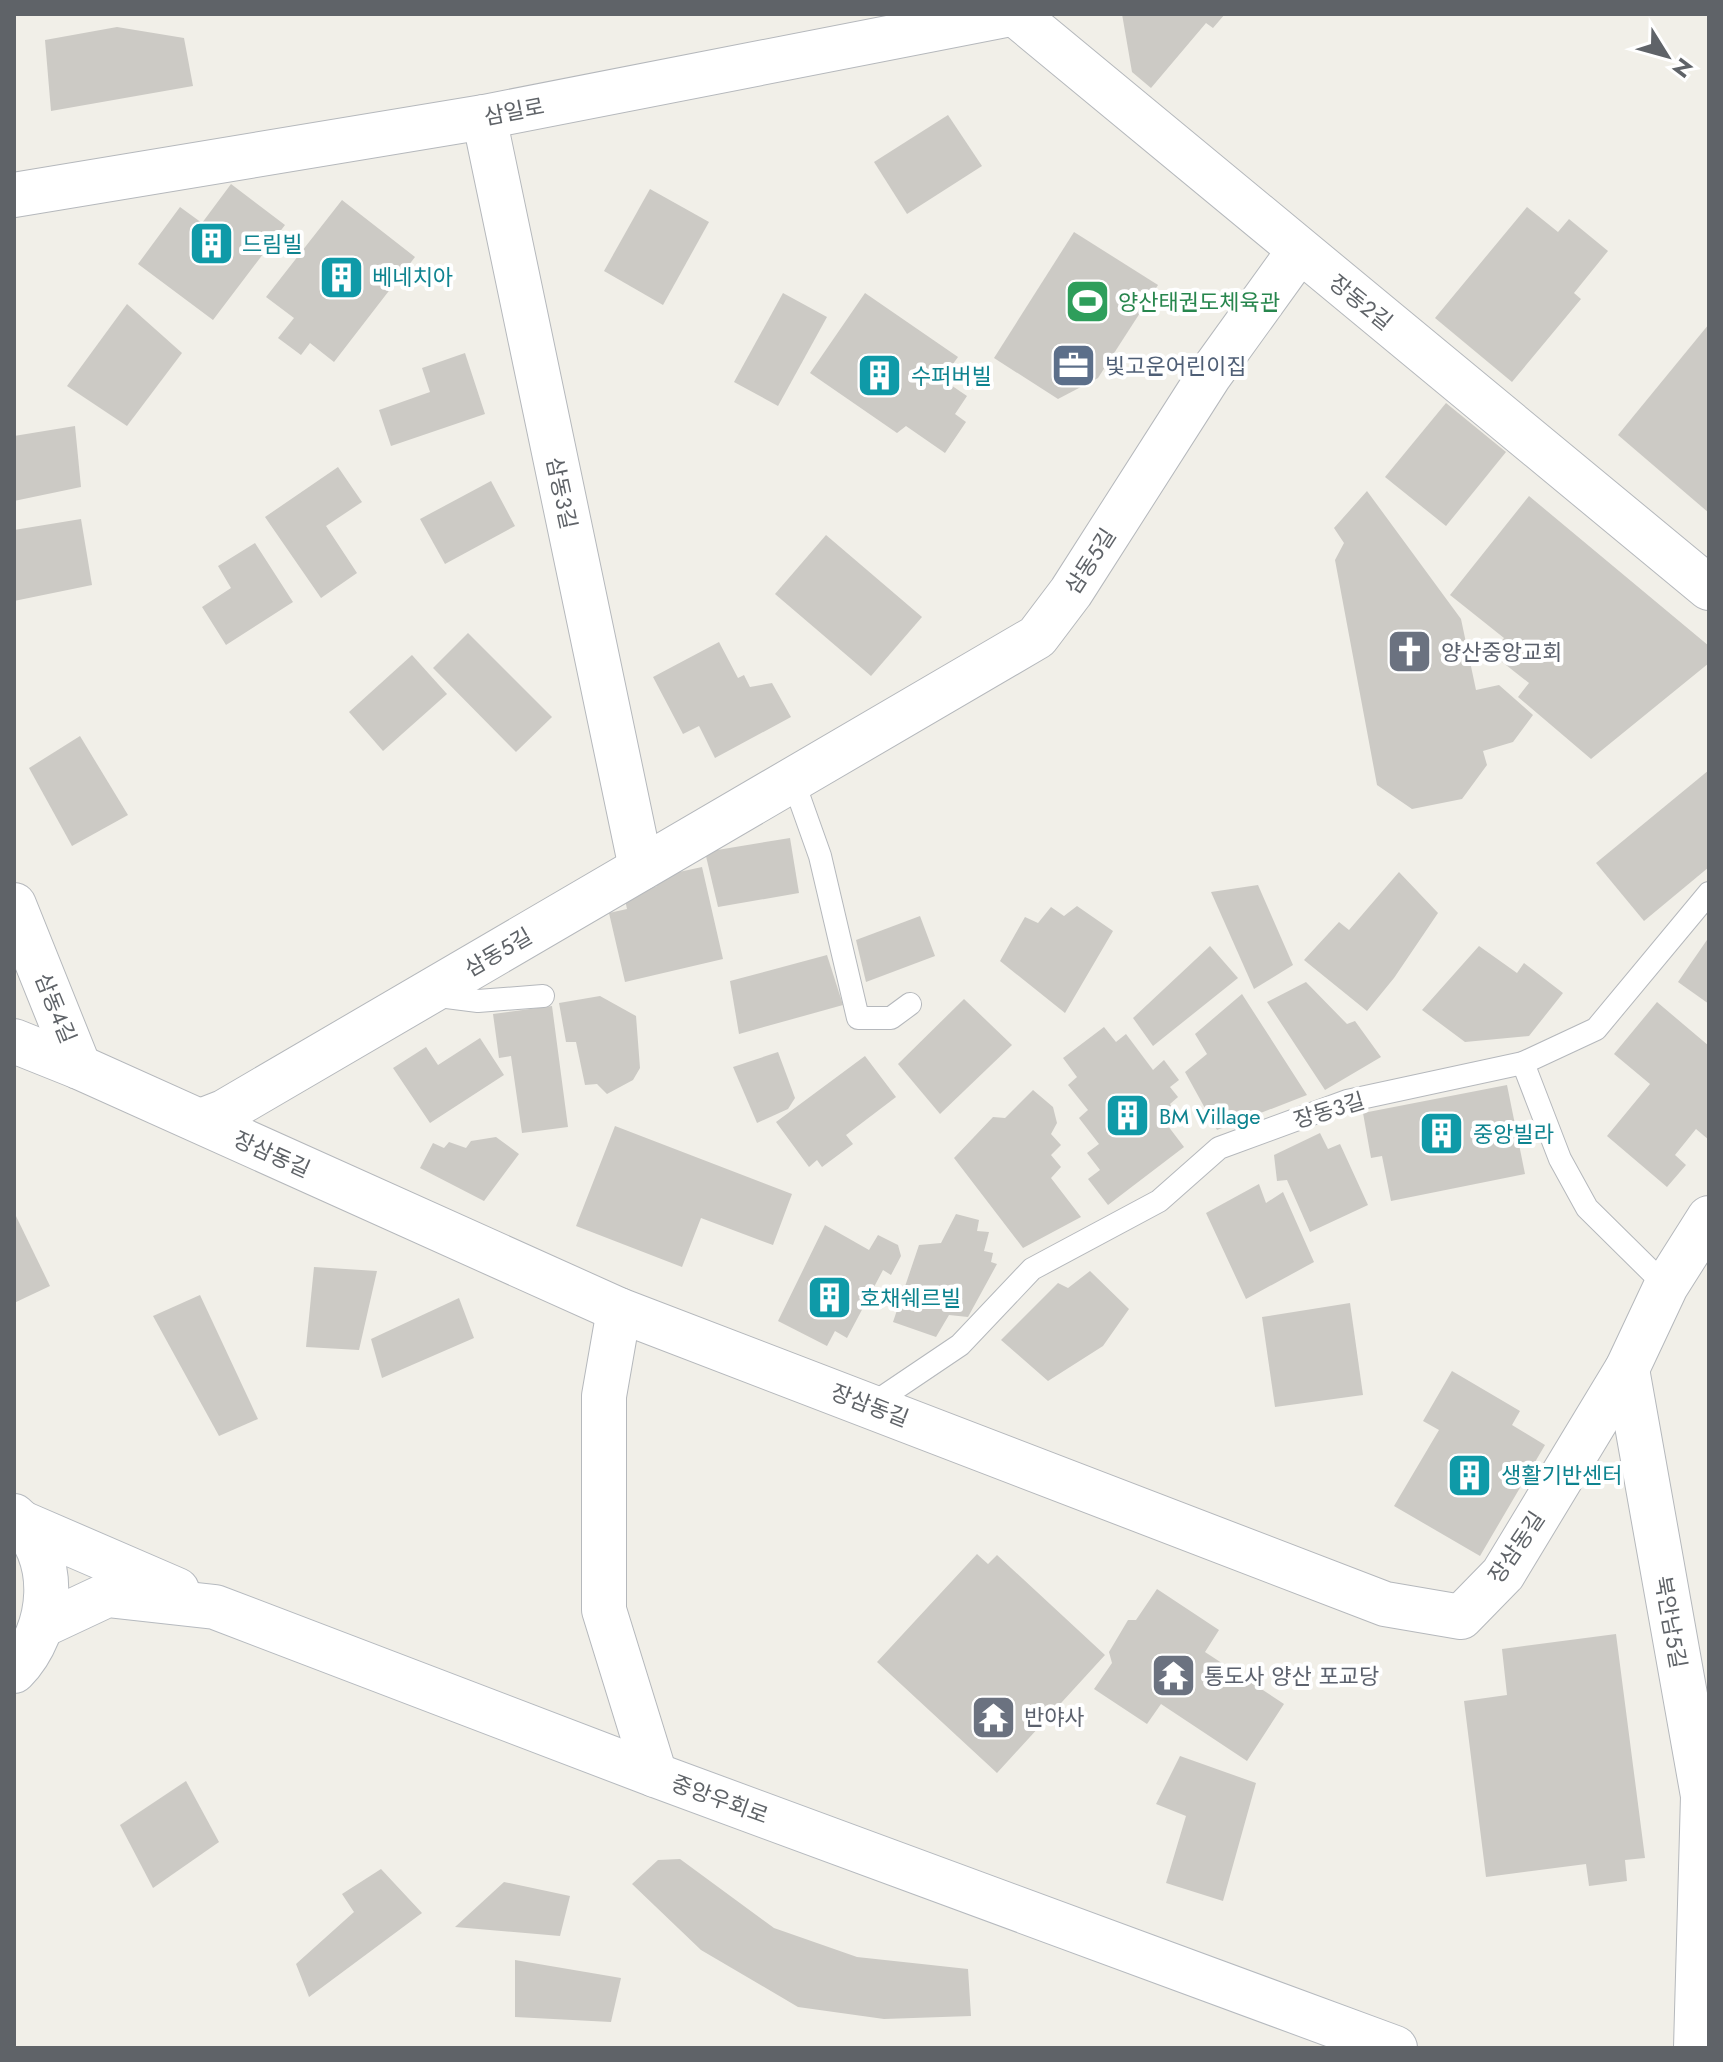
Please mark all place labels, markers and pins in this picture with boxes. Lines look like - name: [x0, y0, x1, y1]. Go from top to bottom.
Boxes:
- building icon: 드림빌: [187, 220, 235, 268]
- place label: 드림빌: [242, 228, 303, 260]
- building icon: 베네치아: [317, 253, 365, 301]
- place label: 베네치아: [372, 261, 453, 293]
- sports icon: 양산태권도체육관: [1063, 278, 1111, 326]
- place label: 양산태권도체육관: [1118, 286, 1280, 318]
- office icon: 빛고운어린이집: [1050, 342, 1098, 390]
- place label: 빛고운어린이집: [1105, 350, 1247, 382]
- building icon: 수퍼버빌: [856, 352, 904, 400]
- place label: 수퍼버빌: [911, 360, 992, 392]
- church icon: 양산중앙교회: [1386, 628, 1434, 676]
- place label: 양산중앙교회: [1441, 636, 1562, 668]
- building icon: BM Village: [1104, 1092, 1152, 1140]
- place label: BM Village: [1159, 1100, 1261, 1132]
- building icon: 중앙빌라: [1418, 1110, 1466, 1158]
- place label: 중앙빌라: [1473, 1118, 1554, 1150]
- building icon: 호채쉐르빌: [805, 1274, 853, 1322]
- place label: 호채쉐르빌: [860, 1282, 961, 1314]
- building icon: 생활기반센터: [1446, 1451, 1494, 1499]
- place label: 생활기반센터: [1501, 1459, 1622, 1491]
- temple icon: 통도사 양산 포교당: [1149, 1652, 1197, 1700]
- place label: 통도사 양산 포교당: [1204, 1660, 1379, 1692]
- temple icon: 반야사: [969, 1693, 1017, 1741]
- place label: 반야사: [1024, 1701, 1085, 1733]

